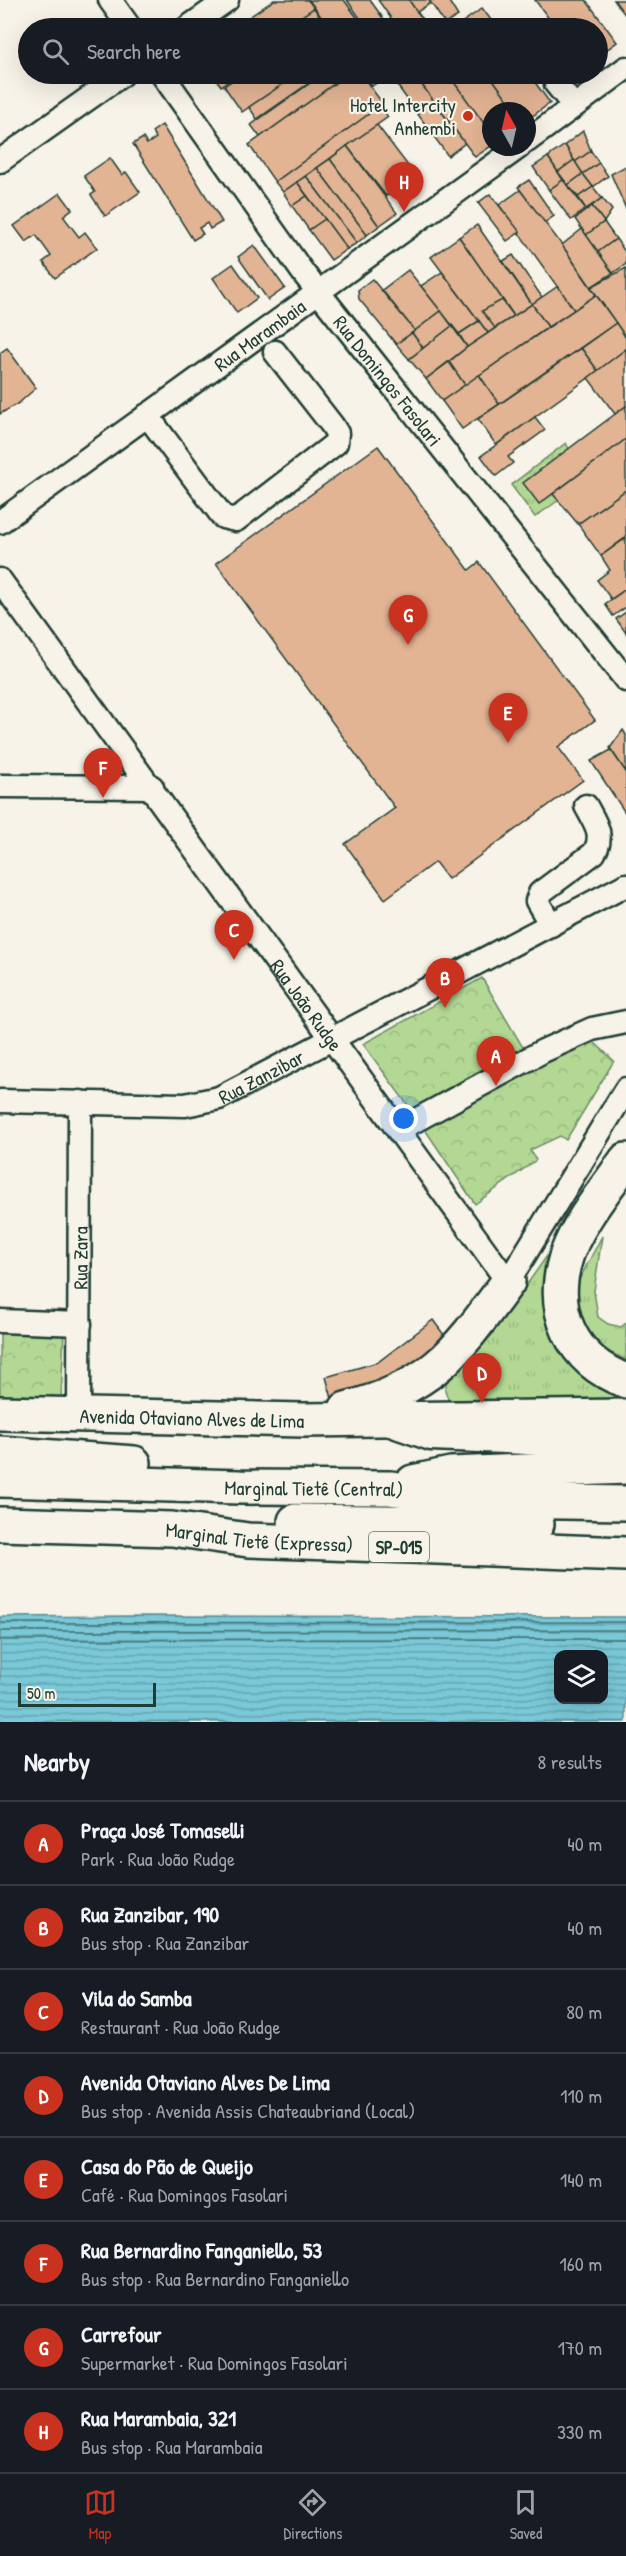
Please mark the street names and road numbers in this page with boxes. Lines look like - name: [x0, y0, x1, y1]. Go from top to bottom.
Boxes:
- street label: Rua Marambaia: [208, 292, 311, 377]
- street label: Rua Domingos Fasolari: [328, 309, 449, 451]
- street label: Rua João Rudge: [265, 953, 350, 1056]
- street label: Rua Zanzibar: [213, 1042, 309, 1110]
- street label: Rua Zara: [66, 1226, 93, 1290]
- street label: Avenida Otaviano Alves de Lima: [79, 1401, 305, 1434]
- street label: Marginal Tietê (Central): [224, 1473, 405, 1503]
- street label: Marginal Tietê (Expressa): [165, 1515, 354, 1557]
- road number: SP-015: [369, 1532, 429, 1562]

